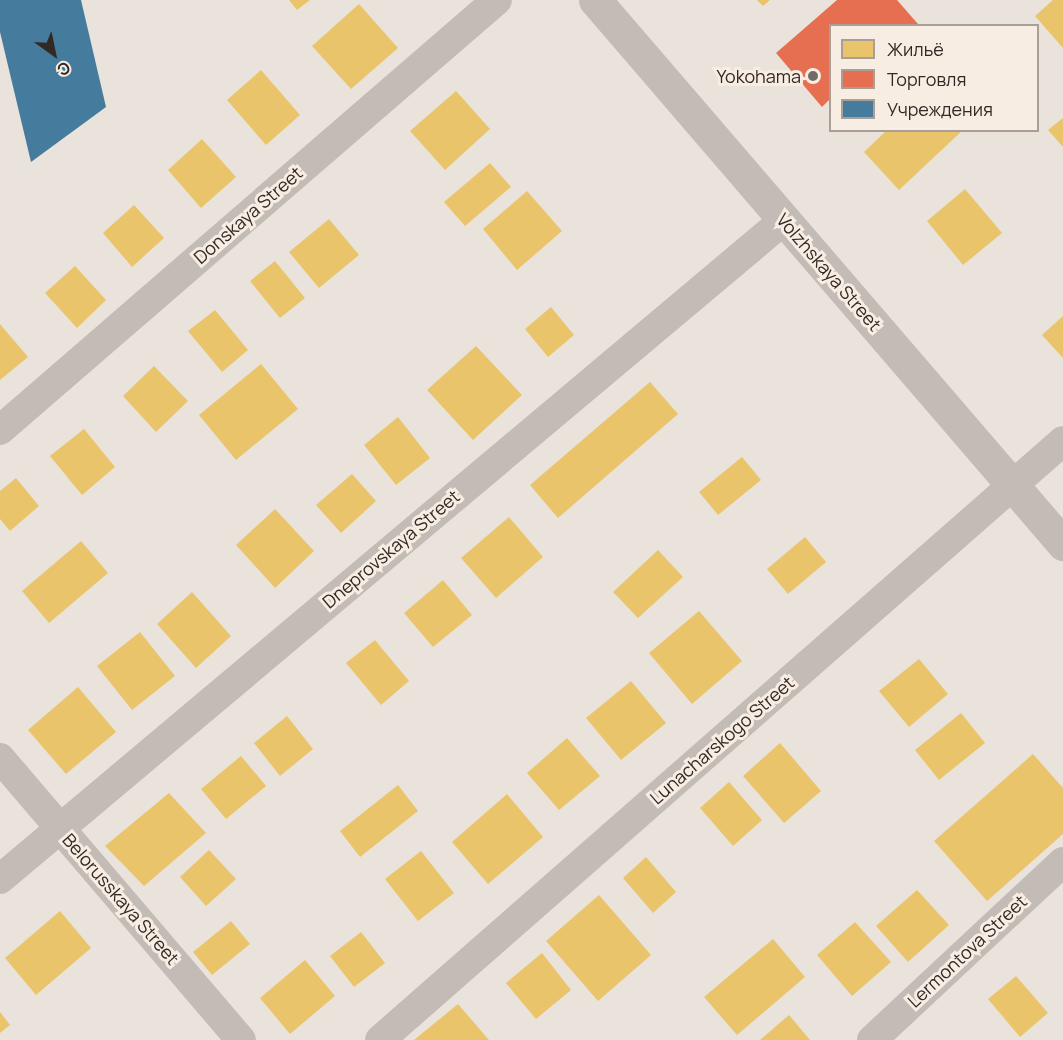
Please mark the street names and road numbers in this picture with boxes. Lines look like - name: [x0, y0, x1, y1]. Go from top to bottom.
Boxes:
- street label: Donskaya Street: [189, 162, 307, 268]
- street label: Volzhskaya Street: [772, 209, 886, 335]
- street label: Dneprovskaya Street: [318, 485, 464, 613]
- street label: Lunacharskogo Street: [645, 672, 799, 808]
- street label: Belorusskaya Street: [58, 829, 184, 969]
- street label: Lermontova Street: [903, 890, 1031, 1012]

